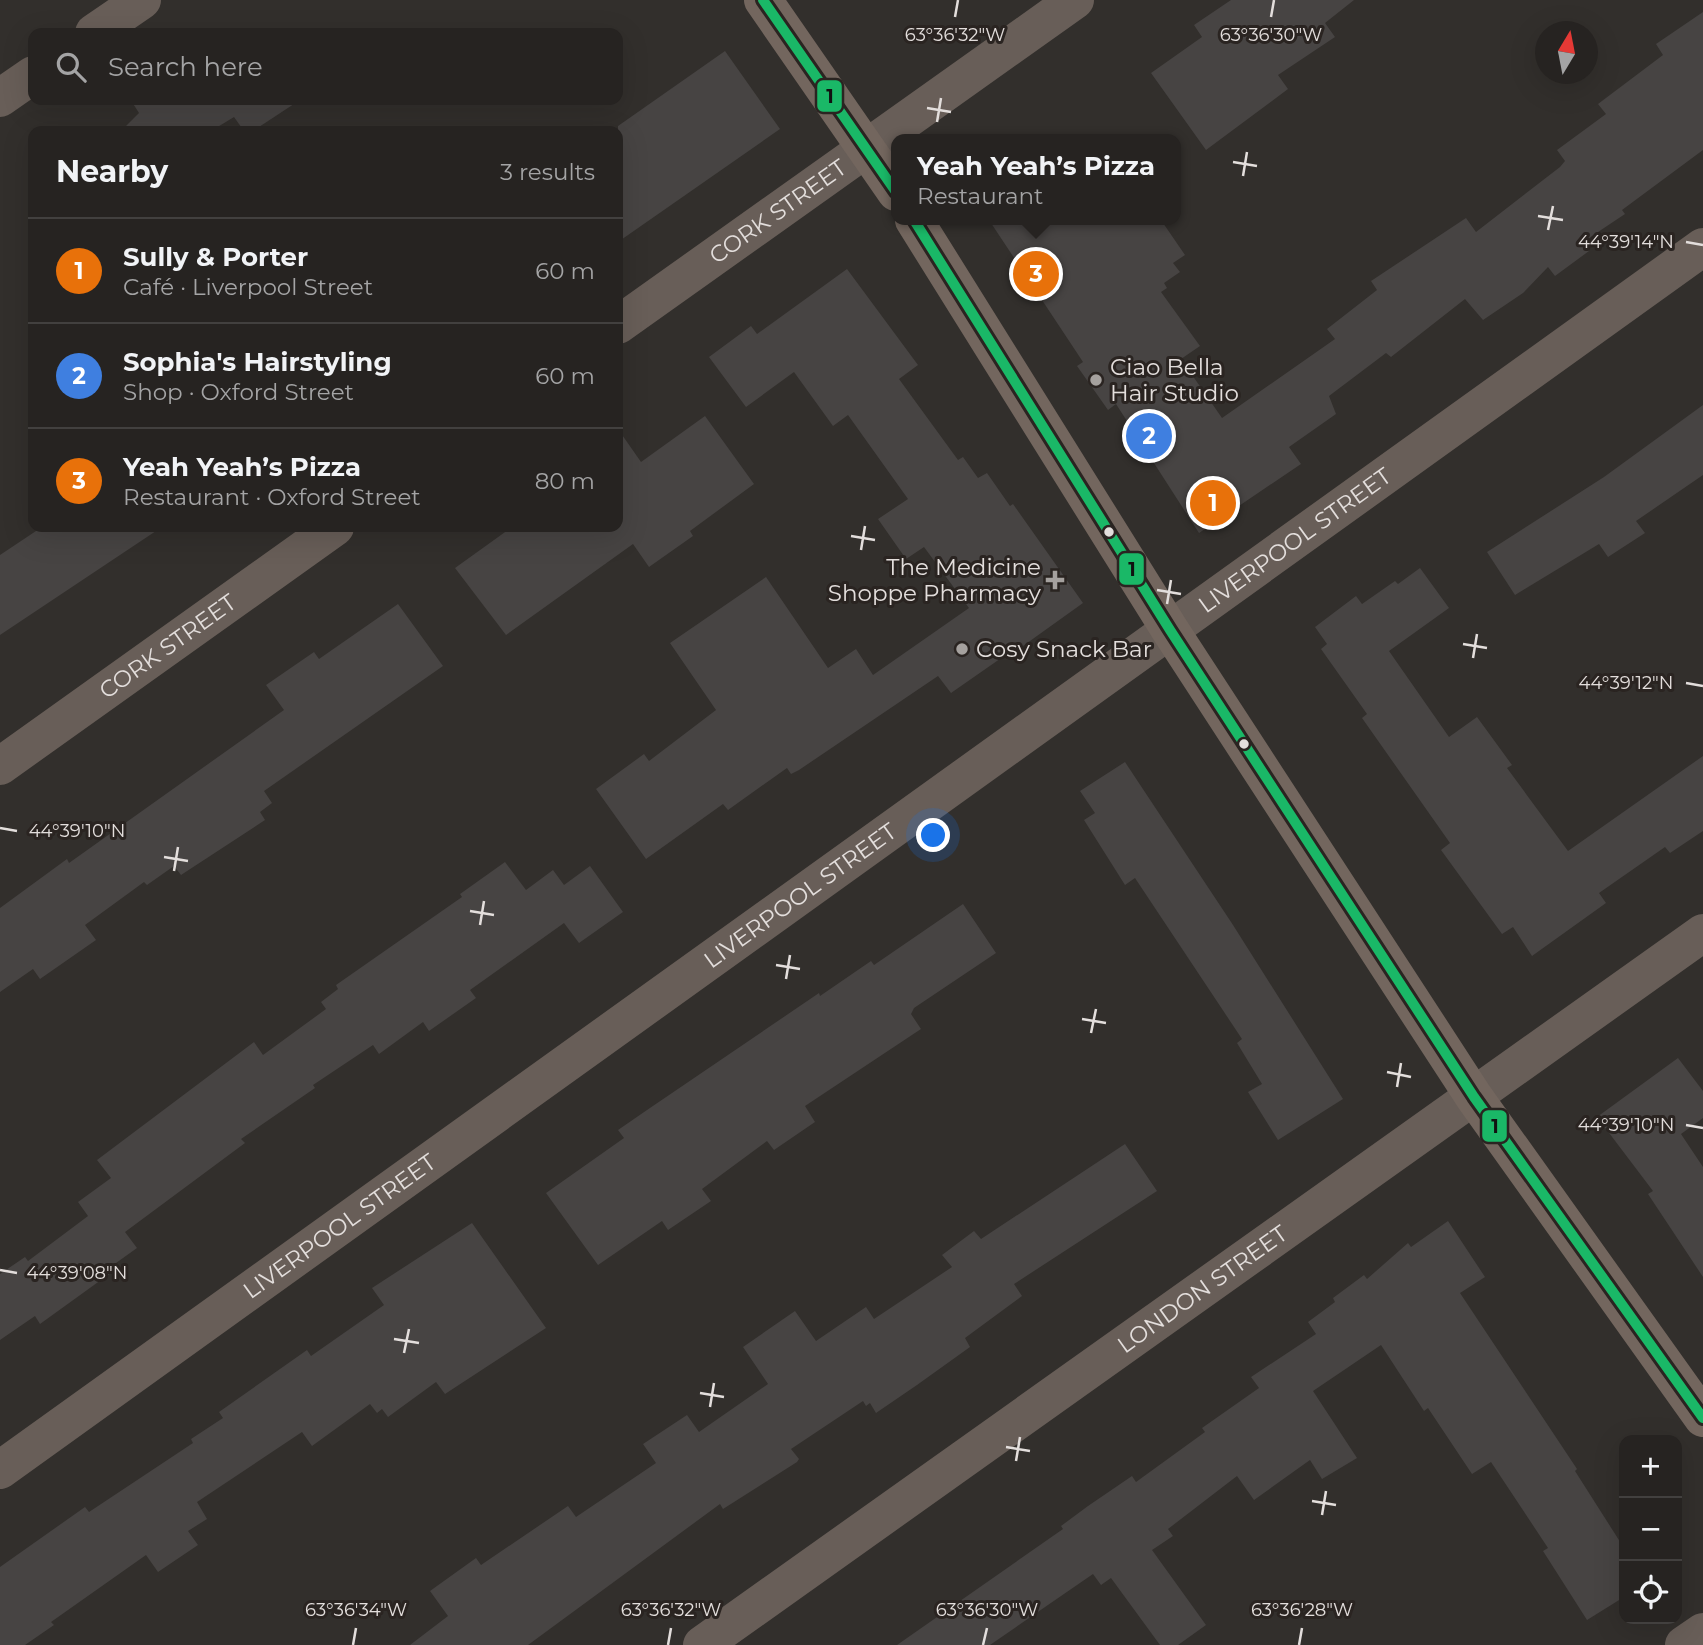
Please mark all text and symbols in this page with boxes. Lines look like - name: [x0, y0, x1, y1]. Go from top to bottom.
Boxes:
- north arrow: [1535, 21, 1598, 84]
- text: 63°36'32"W: [905, 24, 1005, 46]
- text: 63°36'30"W: [1220, 24, 1322, 46]
- search box: [28, 28, 623, 105]
- icon: search: [52, 48, 90, 86]
- text: Search here: [108, 51, 263, 83]
- line badge: 1: [816, 79, 843, 113]
- text: 1: [826, 85, 834, 108]
- popup: [891, 134, 1181, 225]
- text: Yeah Yeah’s Pizza: [917, 150, 1155, 182]
- text: Nearby: [56, 153, 168, 190]
- street label: CORK STREET: [704, 153, 852, 270]
- text: 3 results: [500, 158, 595, 186]
- text: Restaurant: [917, 182, 1043, 210]
- text: 44°39'14"N: [1578, 231, 1674, 253]
- text: Sully & Porter: [123, 241, 308, 273]
- pin: 3: [1013, 248, 1059, 300]
- text: 1: [74, 257, 84, 285]
- text: 60 m: [535, 257, 595, 285]
- text: Café · Liverpool Street: [123, 273, 373, 301]
- text: Sophia's Hairstyling: [123, 346, 392, 378]
- place label: Ciao Bella Hair Studio: [1110, 353, 1239, 407]
- text: 2: [72, 362, 86, 390]
- text: 60 m: [535, 362, 595, 390]
- marker: Ciao Bella Hair Studio: [1088, 372, 1104, 388]
- text: Shop · Oxford Street: [123, 378, 354, 406]
- pin: 2: [1126, 410, 1172, 462]
- text: Yeah Yeah’s Pizza: [123, 451, 361, 483]
- street label: LIVERPOOL STREET: [1193, 461, 1397, 619]
- text: 3: [72, 467, 86, 495]
- text: 80 m: [535, 467, 595, 495]
- pin: 1: [1190, 477, 1236, 529]
- text: Restaurant · Oxford Street: [123, 483, 421, 511]
- unlabelled marker: [1102, 525, 1116, 539]
- line badge: 1: [1118, 552, 1145, 586]
- place label: The Medicine Shoppe Pharmacy: [828, 553, 1042, 607]
- text: 1: [1128, 558, 1136, 581]
- marker: The Medicine Shoppe Pharmacy: [1047, 572, 1063, 588]
- street label: CORK STREET: [94, 588, 242, 705]
- place label: Cosy Snack Bar: [976, 635, 1152, 663]
- marker: Cosy Snack Bar: [954, 641, 970, 657]
- text: 44°39'12"N: [1579, 672, 1673, 694]
- unlabelled marker: [1237, 737, 1251, 751]
- street label: LIVERPOOL STREET: [698, 816, 902, 974]
- your location: [916, 818, 950, 852]
- text: 44°39'10"N: [29, 820, 125, 842]
- line badge: 1: [1481, 1109, 1508, 1143]
- text: 44°39'10"N: [1578, 1114, 1674, 1136]
- text: 1: [1491, 1115, 1499, 1138]
- street label: LIVERPOOL STREET: [238, 1147, 442, 1305]
- street label: LONDON STREET: [1112, 1219, 1293, 1359]
- text: 44°39'08"N: [27, 1262, 127, 1284]
- map controls: [1619, 1435, 1682, 1624]
- button: +: [1619, 1435, 1682, 1498]
- button: −: [1619, 1498, 1682, 1561]
- button: locate: [1619, 1561, 1682, 1624]
- text: 63°36'34"W: [305, 1599, 407, 1621]
- text: 63°36'32"W: [621, 1599, 721, 1621]
- text: 63°36'30"W: [936, 1599, 1038, 1621]
- text: 63°36'28"W: [1251, 1599, 1353, 1621]

